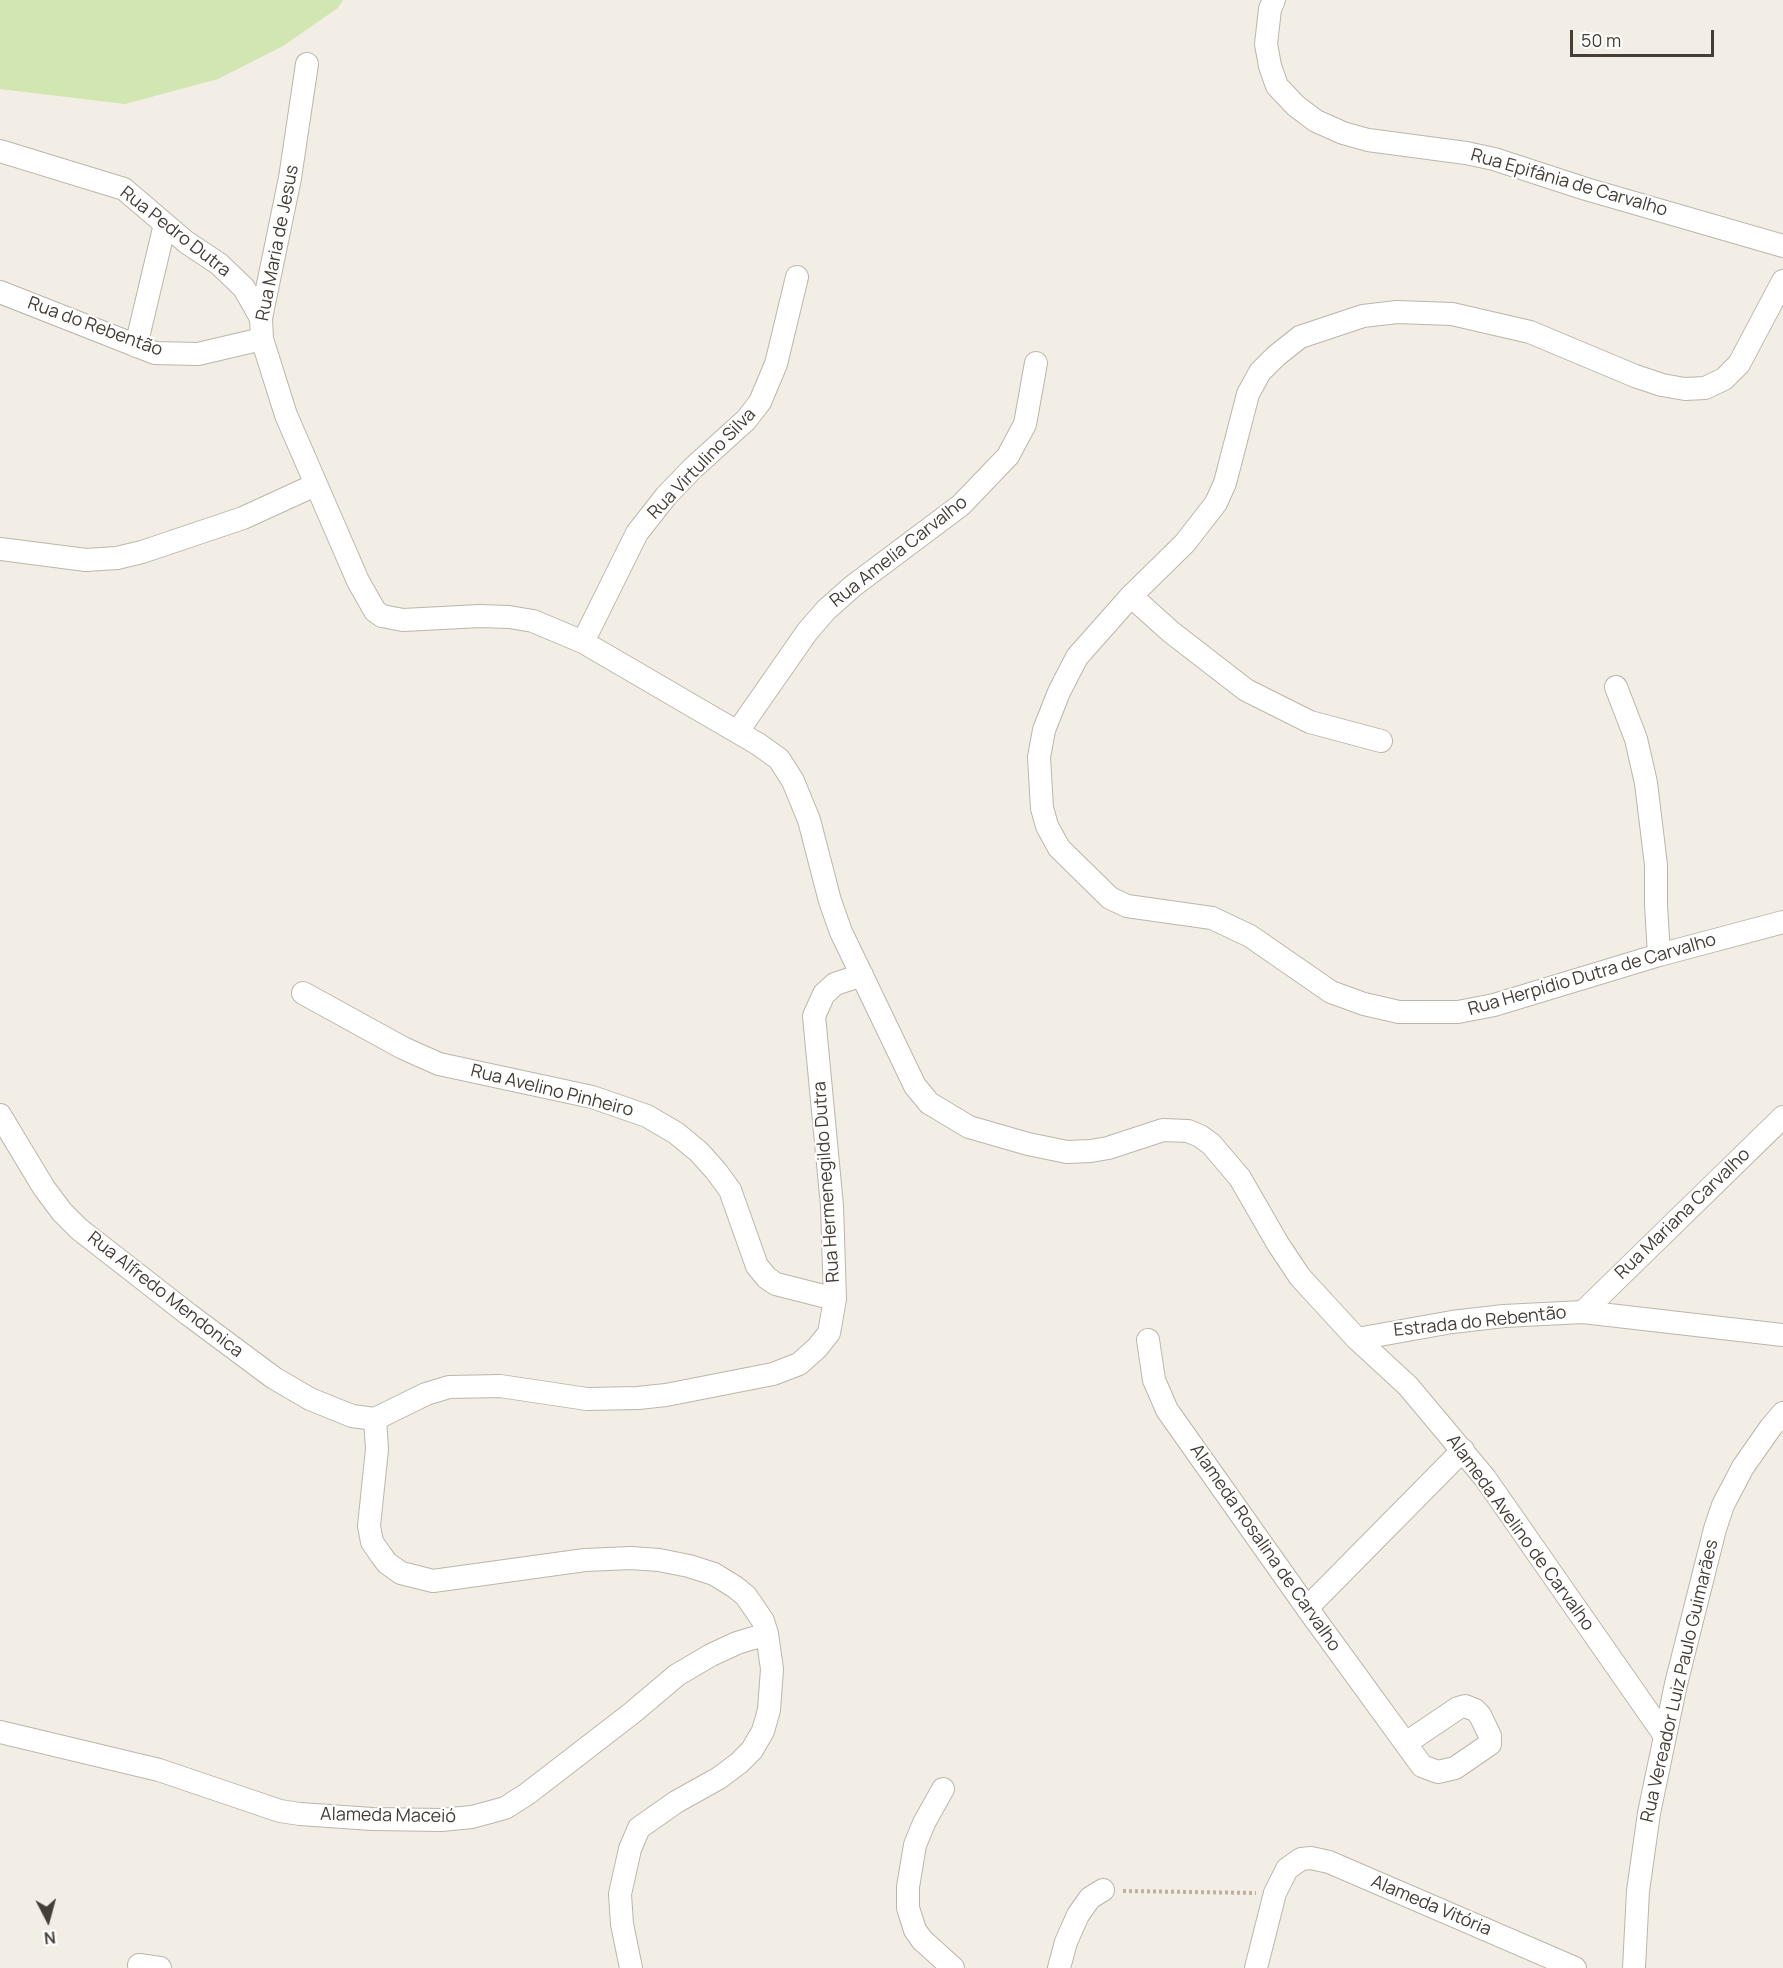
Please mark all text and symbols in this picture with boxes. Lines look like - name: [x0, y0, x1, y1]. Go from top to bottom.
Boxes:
- scale bar: [1573, 18, 1717, 56]
- text: 50 m: [1581, 28, 1621, 52]
- street label: Rua Epifânia de Carvalho: [1468, 145, 1670, 221]
- street label: Rua Maria de Jesus: [252, 163, 304, 323]
- street label: Rua Pedro Dutra: [115, 182, 235, 282]
- street label: Rua do Rebentão: [25, 293, 165, 361]
- street label: Rua Virtulino Silva: [643, 404, 761, 524]
- street label: Rua Amelia Carvalho: [826, 492, 972, 612]
- street label: Rua Herpídio Dutra de Carvalho: [1466, 929, 1718, 1021]
- street label: Rua Avelino Pinheiro: [468, 1060, 636, 1122]
- street label: Rua Hermenegildo Dutra: [809, 1081, 845, 1283]
- street label: Rua Mariana Carvalho: [1611, 1144, 1755, 1284]
- street label: Rua Alfredo Mendonica: [83, 1228, 247, 1362]
- street label: Estrada do Rebentão: [1393, 1302, 1567, 1342]
- street label: Alameda Avelino de Carvalho: [1442, 1431, 1598, 1635]
- street label: Alameda Rosalina de Carvalho: [1185, 1440, 1345, 1656]
- street label: Rua Vereador Luiz Paulo Guimarães: [1637, 1537, 1723, 1825]
- street label: Alameda Maceió: [320, 1804, 456, 1828]
- street label: Alameda Vitória: [1368, 1871, 1494, 1941]
- north arrow: [18, 1890, 78, 1950]
- text: N: [43, 1926, 57, 1949]

